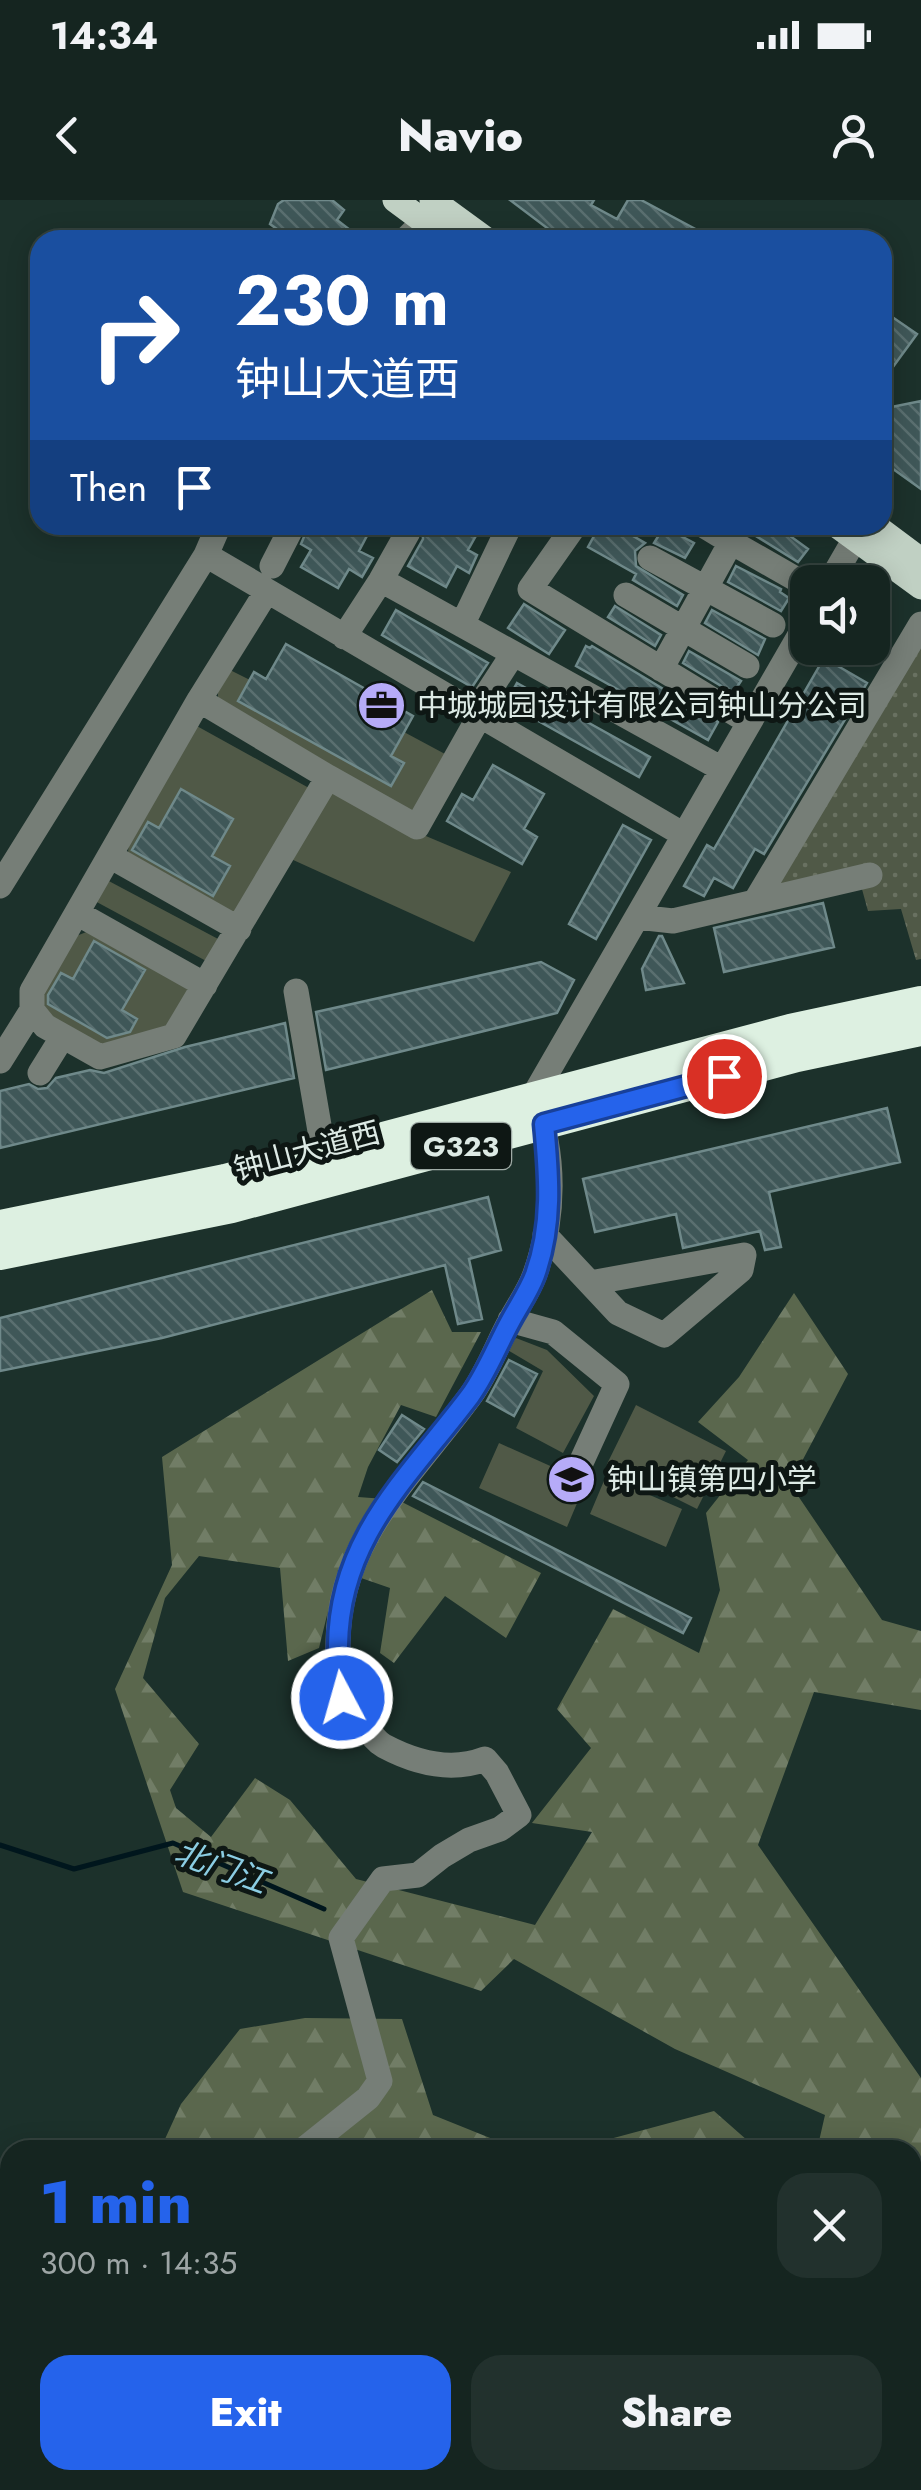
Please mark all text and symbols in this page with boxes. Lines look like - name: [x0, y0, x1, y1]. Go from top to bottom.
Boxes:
- text: 14:34: [50, 8, 158, 63]
- text: Navio: [398, 103, 523, 168]
- icon: back: [40, 108, 95, 163]
- icon: person: [826, 108, 881, 163]
- text: 230 m: [235, 250, 449, 351]
- icon: right: [70, 270, 200, 400]
- text: 钟山大道西: [235, 347, 460, 412]
- text: Then: [70, 460, 147, 515]
- icon: arrive: [167, 460, 222, 515]
- map controls: [790, 565, 890, 665]
- button: sound: [790, 565, 890, 665]
- office icon: 中城城园设计有限公司钟山分公司: [356, 680, 408, 732]
- place label: 中城城园设计有限公司钟山分公司: [417, 684, 867, 727]
- pin: [682, 1034, 767, 1119]
- icon: arrive: [697, 1049, 752, 1104]
- street label: 钟山大道西: [229, 1110, 385, 1191]
- road number: G323: [411, 1123, 511, 1169]
- school or university icon: 钟山镇第四小学: [546, 1454, 598, 1506]
- place label: 钟山镇第四小学: [607, 1458, 817, 1501]
- position arrow: [290, 1646, 394, 1750]
- water label: 北门江: [168, 1829, 277, 1906]
- text: 1 min: [40, 2159, 192, 2246]
- button: close: [777, 2173, 882, 2278]
- text: 300 m · 14:35: [40, 2240, 237, 2286]
- button: Exit: [40, 2355, 451, 2470]
- button: Share: [471, 2355, 882, 2470]

